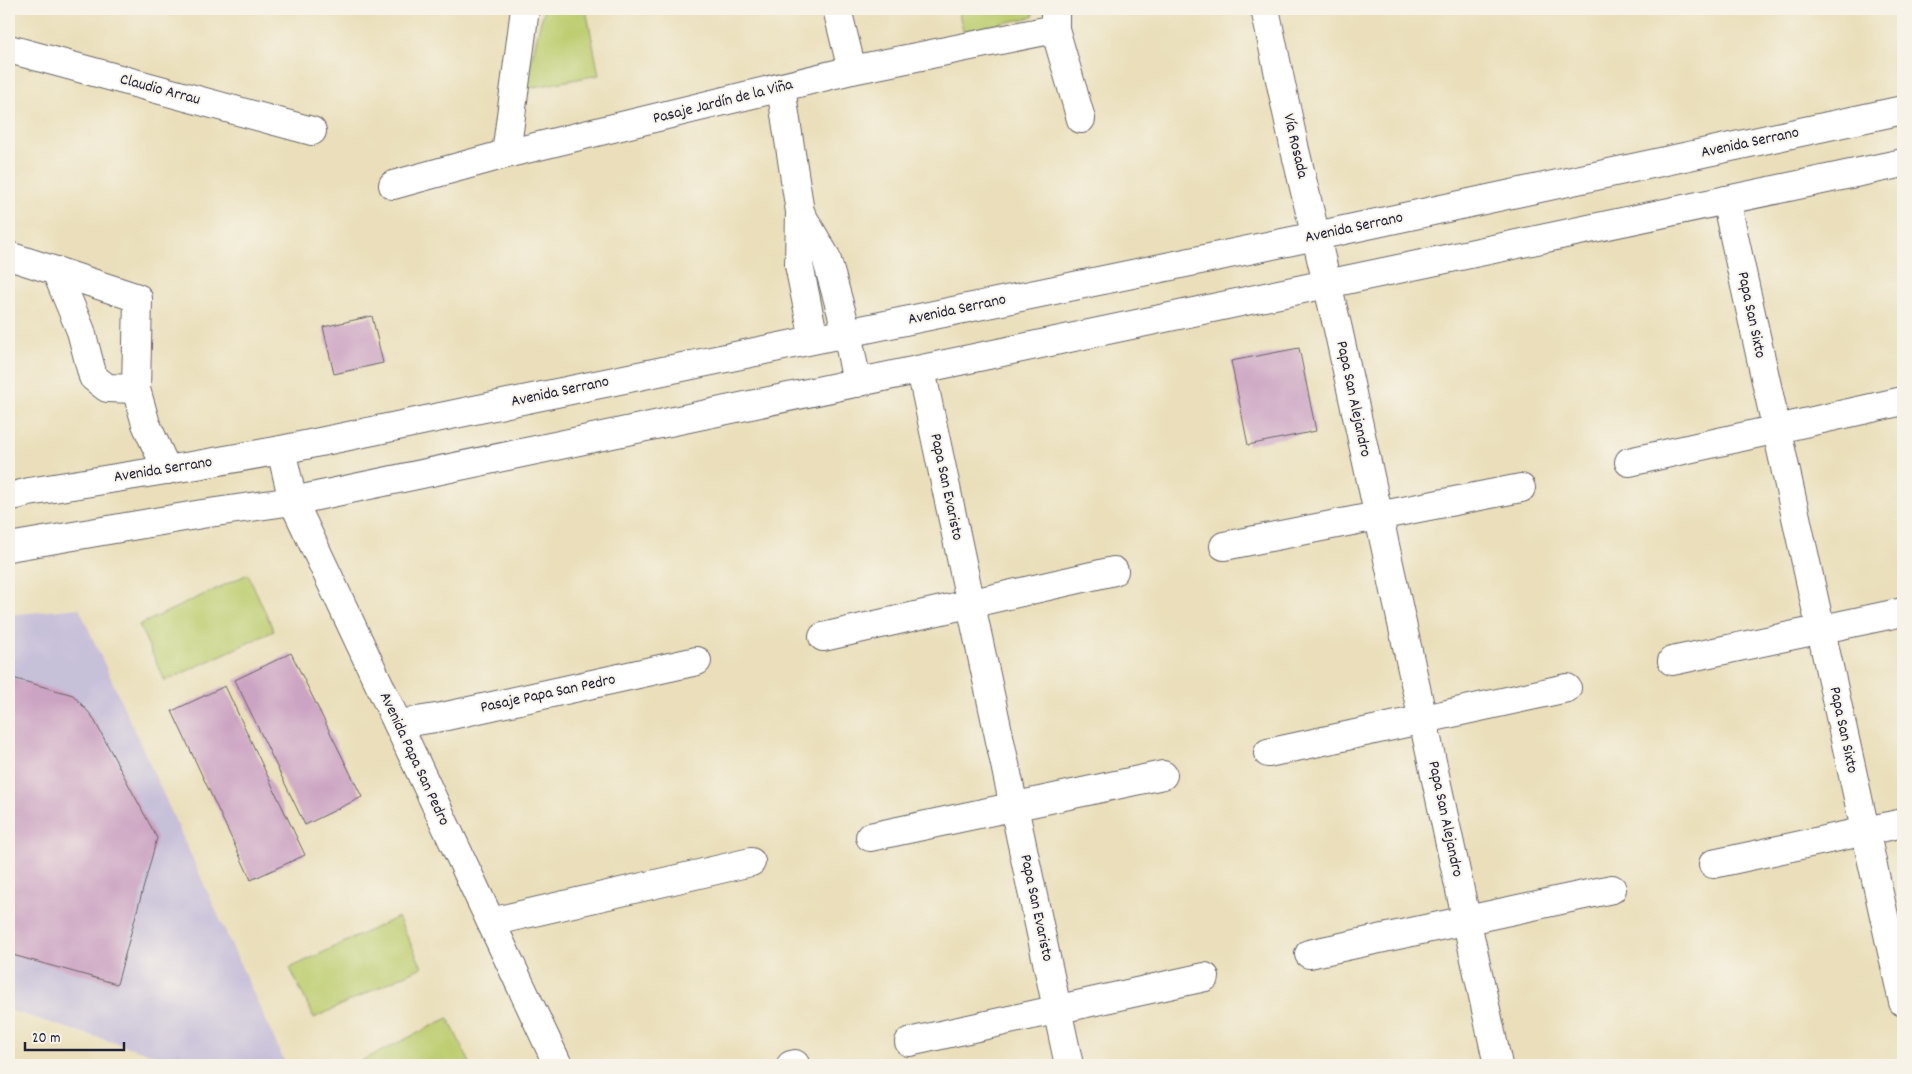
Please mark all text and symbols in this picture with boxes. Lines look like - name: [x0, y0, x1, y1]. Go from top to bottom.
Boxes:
- street label: Claudio Arrau: [117, 68, 203, 112]
- street label: Pasaje Jardín de la Viña: [651, 73, 796, 131]
- street label: Vía Rosada: [1276, 111, 1314, 181]
- street label: Avenida Serrano: [1699, 121, 1801, 165]
- street label: Avenida Serrano: [1303, 206, 1405, 250]
- street label: Papa San Sixto: [1731, 270, 1771, 360]
- street label: Avenida Serrano: [906, 288, 1008, 332]
- street label: Papa San Alejandro: [1329, 339, 1377, 459]
- street label: Avenida Serrano: [509, 370, 611, 414]
- street label: Papa San Evaristo: [923, 431, 969, 543]
- street label: Avenida Serrano: [112, 451, 214, 489]
- street label: Pasaje Papa San Pedro: [478, 668, 618, 720]
- street label: Papa San Sixto: [1823, 685, 1863, 775]
- street label: Avenida Papa San Pedro: [373, 688, 455, 830]
- street label: Papa San Alejandro: [1421, 759, 1469, 879]
- street label: Papa San Evaristo: [1013, 852, 1059, 964]
- scale bar: [25, 1019, 124, 1051]
- text: 20 m: [32, 1028, 60, 1050]

